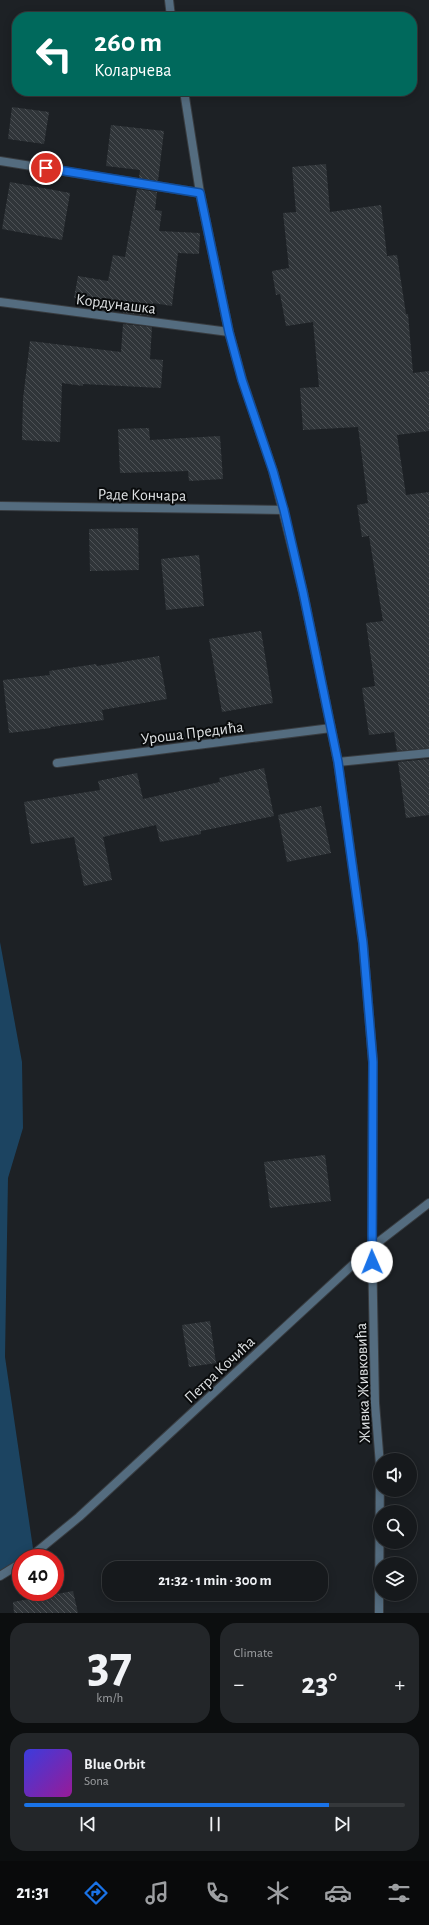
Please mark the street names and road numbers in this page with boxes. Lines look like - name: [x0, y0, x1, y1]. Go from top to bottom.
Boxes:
- street label: Кордунашка: [75, 291, 157, 318]
- street label: Раде Кончара: [97, 486, 186, 504]
- street label: Уроша Предића: [140, 719, 244, 747]
- street label: Живка Живковића: [353, 1323, 373, 1443]
- street label: Петра Кочића: [181, 1333, 258, 1406]

